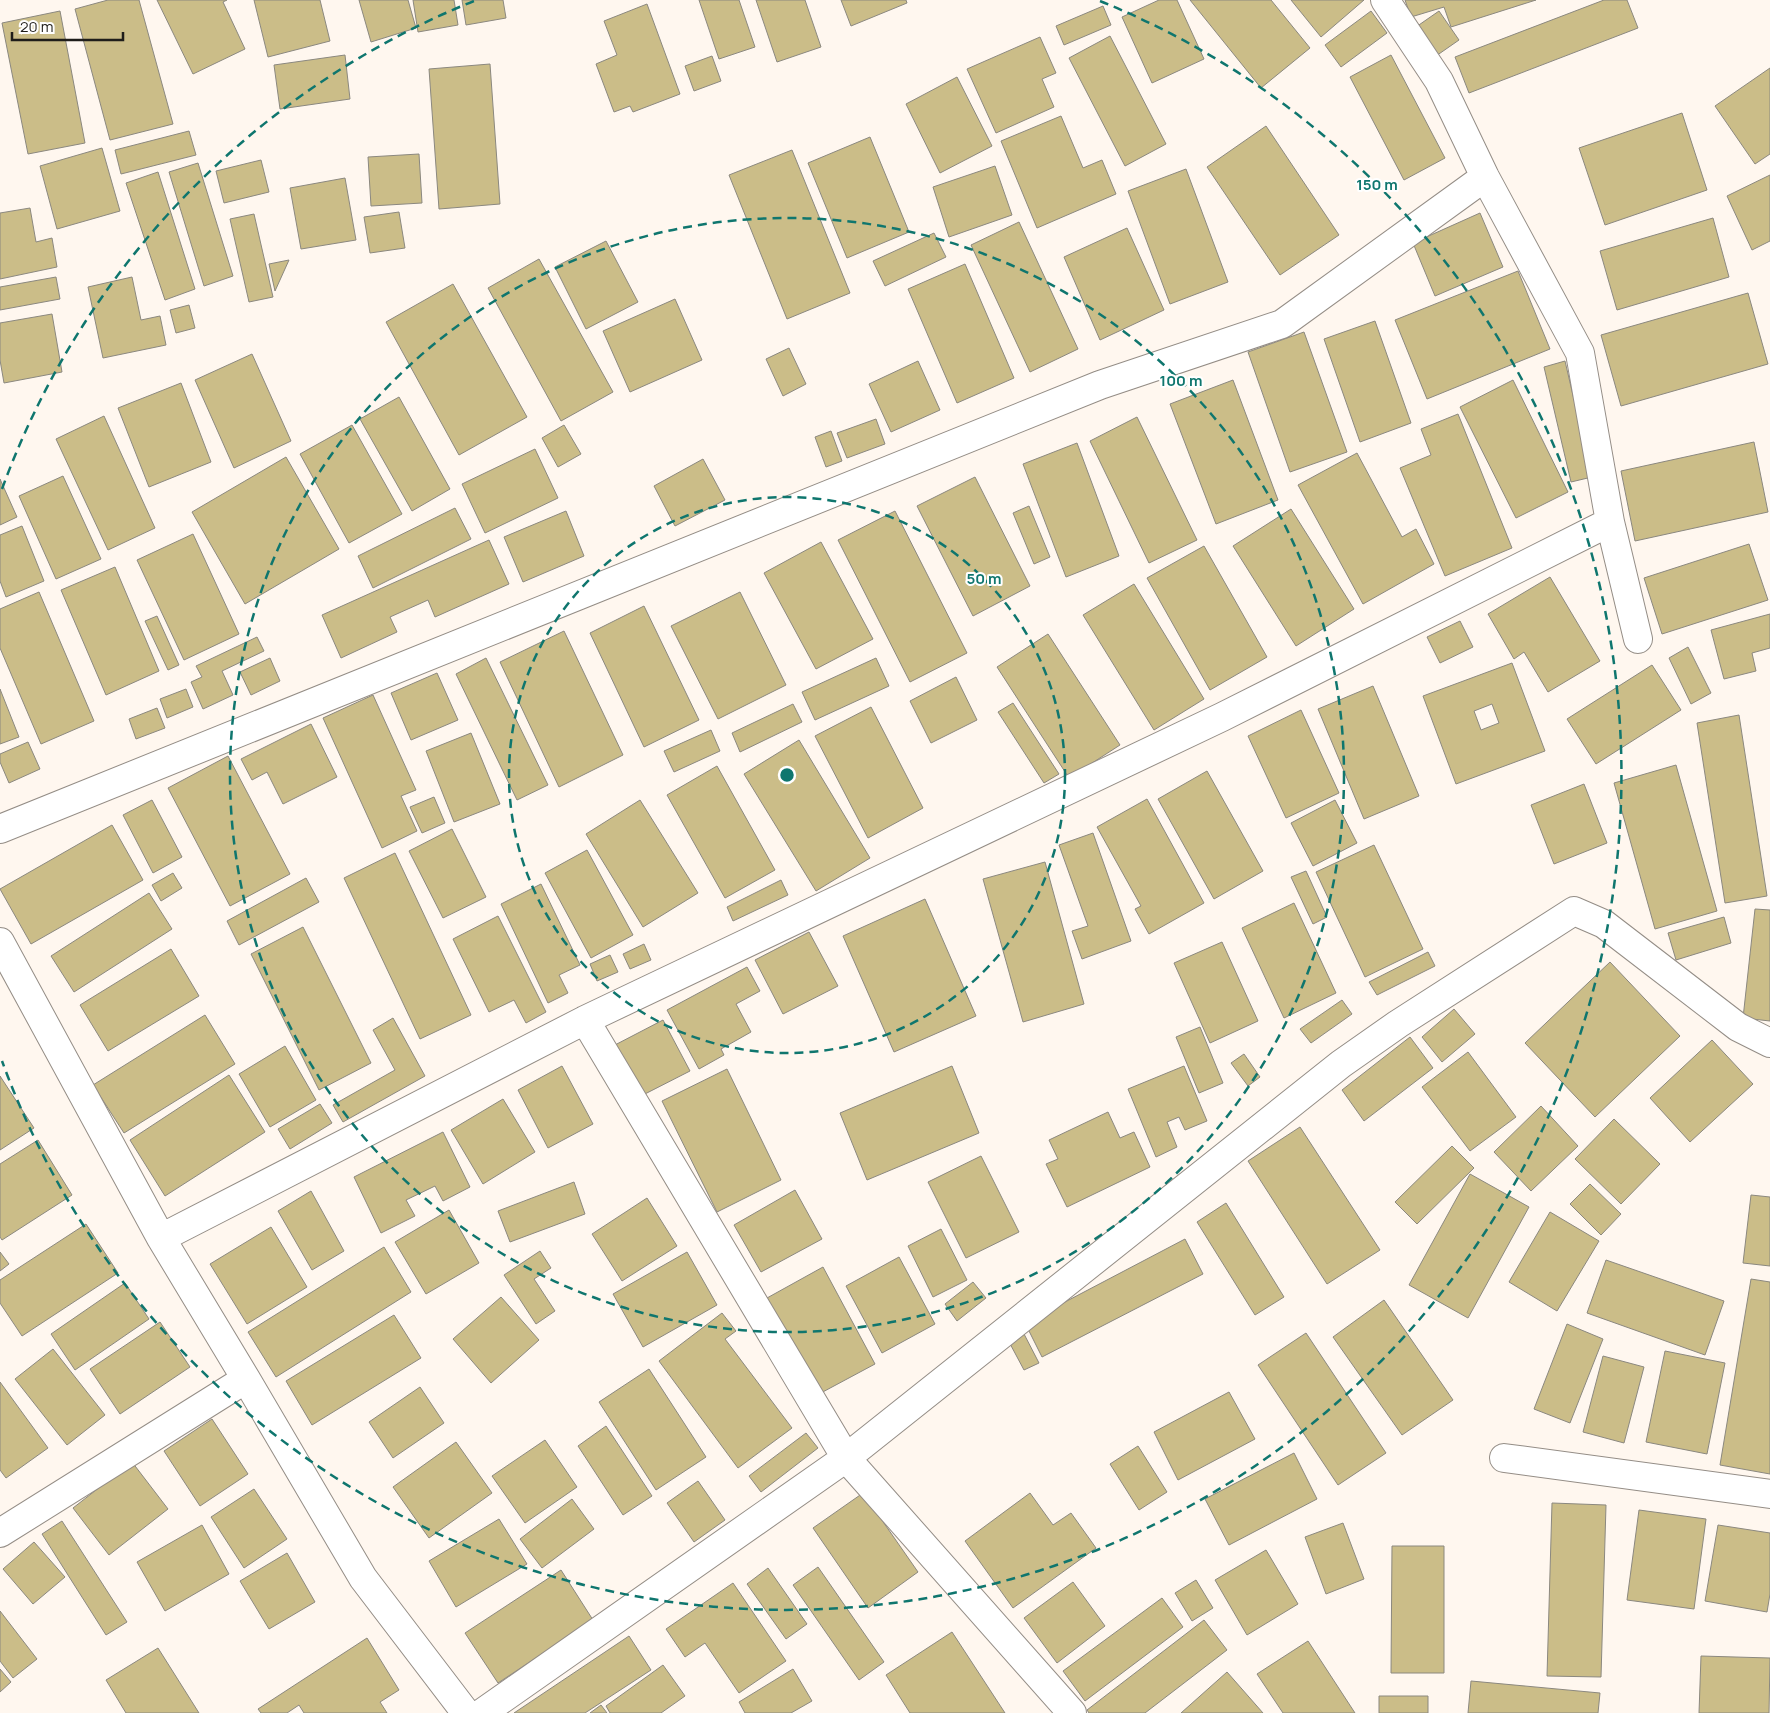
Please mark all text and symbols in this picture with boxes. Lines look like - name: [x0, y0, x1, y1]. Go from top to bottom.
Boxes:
- scale bar: [12, 10, 124, 42]
- text: 20 m: [20, 16, 53, 37]
- text: 150 m: [1356, 174, 1398, 195]
- text: 100 m: [1160, 370, 1202, 391]
- text: 50 m: [966, 568, 1002, 589]
- centre of rings: [778, 766, 796, 784]

